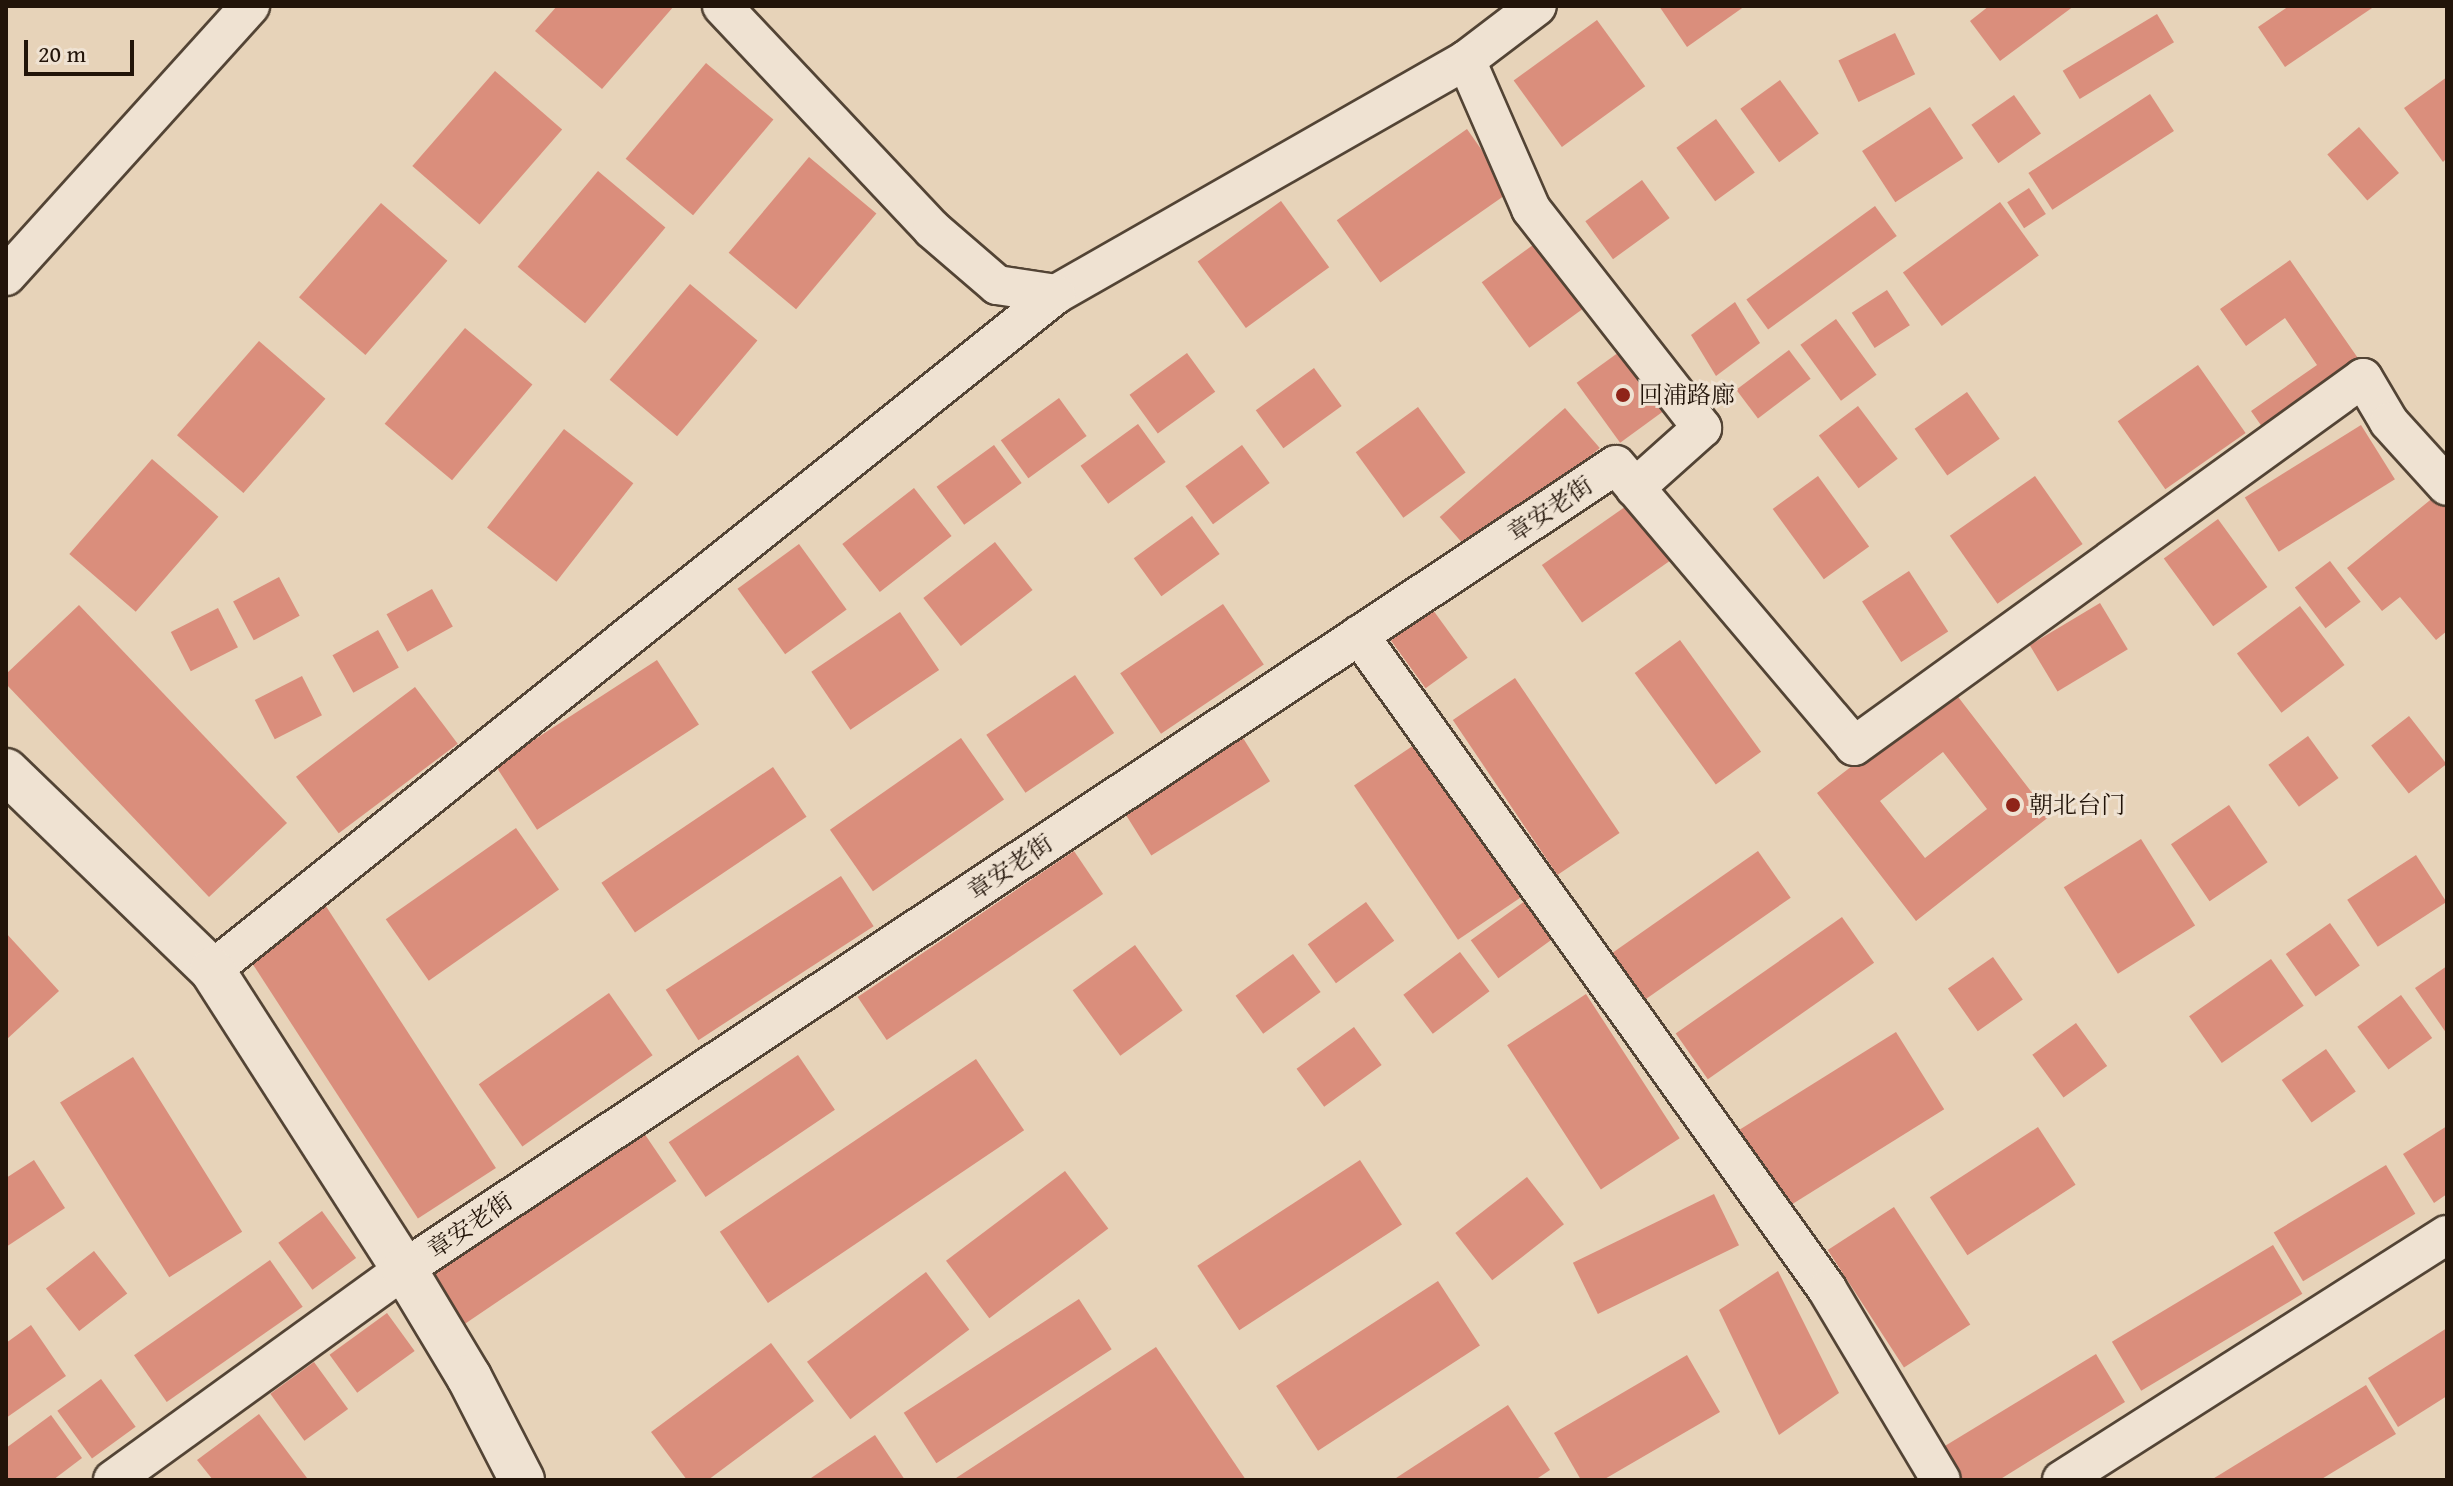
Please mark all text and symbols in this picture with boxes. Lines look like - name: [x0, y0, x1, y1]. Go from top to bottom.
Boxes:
- scale bar: [28, 24, 138, 74]
- text: 20 m: [38, 36, 86, 71]
- place label: 回浦路廊: [1639, 381, 1735, 409]
- marker: 回浦路廊: [1614, 386, 1632, 404]
- street label: 章安老街: [1502, 470, 1598, 548]
- place label: 朝北台门: [2029, 791, 2125, 819]
- marker: 朝北台门: [2004, 796, 2022, 814]
- street label: 章安老街: [962, 828, 1058, 906]
- street label: 章安老街: [422, 1186, 518, 1264]

